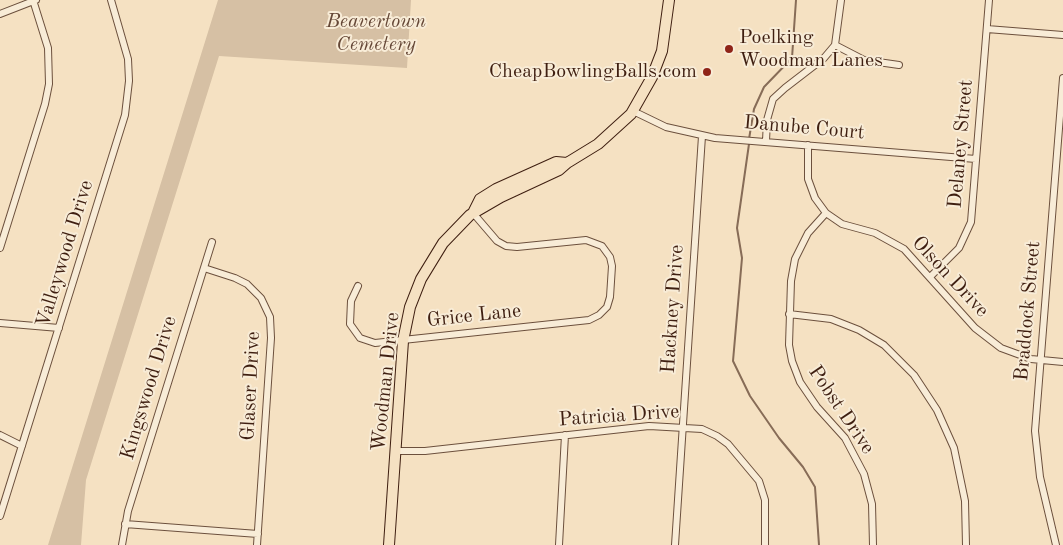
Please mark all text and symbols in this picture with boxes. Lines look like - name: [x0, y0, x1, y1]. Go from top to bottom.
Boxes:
- park label: Beavertown Cemetery: [326, 10, 426, 57]
- place label: Poelking Woodman Lanes: [739, 26, 883, 73]
- marker: Poelking Woodman Lanes: [723, 43, 735, 55]
- place label: CheapBowlingBalls.com: [489, 60, 697, 84]
- marker: CheapBowlingBalls.com: [701, 66, 713, 78]
- street label: Delaney Street: [943, 79, 979, 209]
- street label: Danube Court: [743, 111, 865, 145]
- street label: Valleywood Drive: [31, 177, 99, 331]
- street label: Olson Drive: [906, 231, 994, 323]
- street label: Braddock Street: [1010, 240, 1046, 382]
- street label: Hackney Drive: [657, 244, 689, 374]
- street label: Grice Lane: [426, 299, 522, 333]
- street label: Woodman Drive: [367, 311, 405, 453]
- street label: Kingswood Drive: [116, 313, 182, 463]
- street label: Glaser Drive: [236, 331, 266, 441]
- street label: Pobst Drive: [803, 361, 879, 459]
- street label: Patricia Drive: [558, 400, 680, 432]

